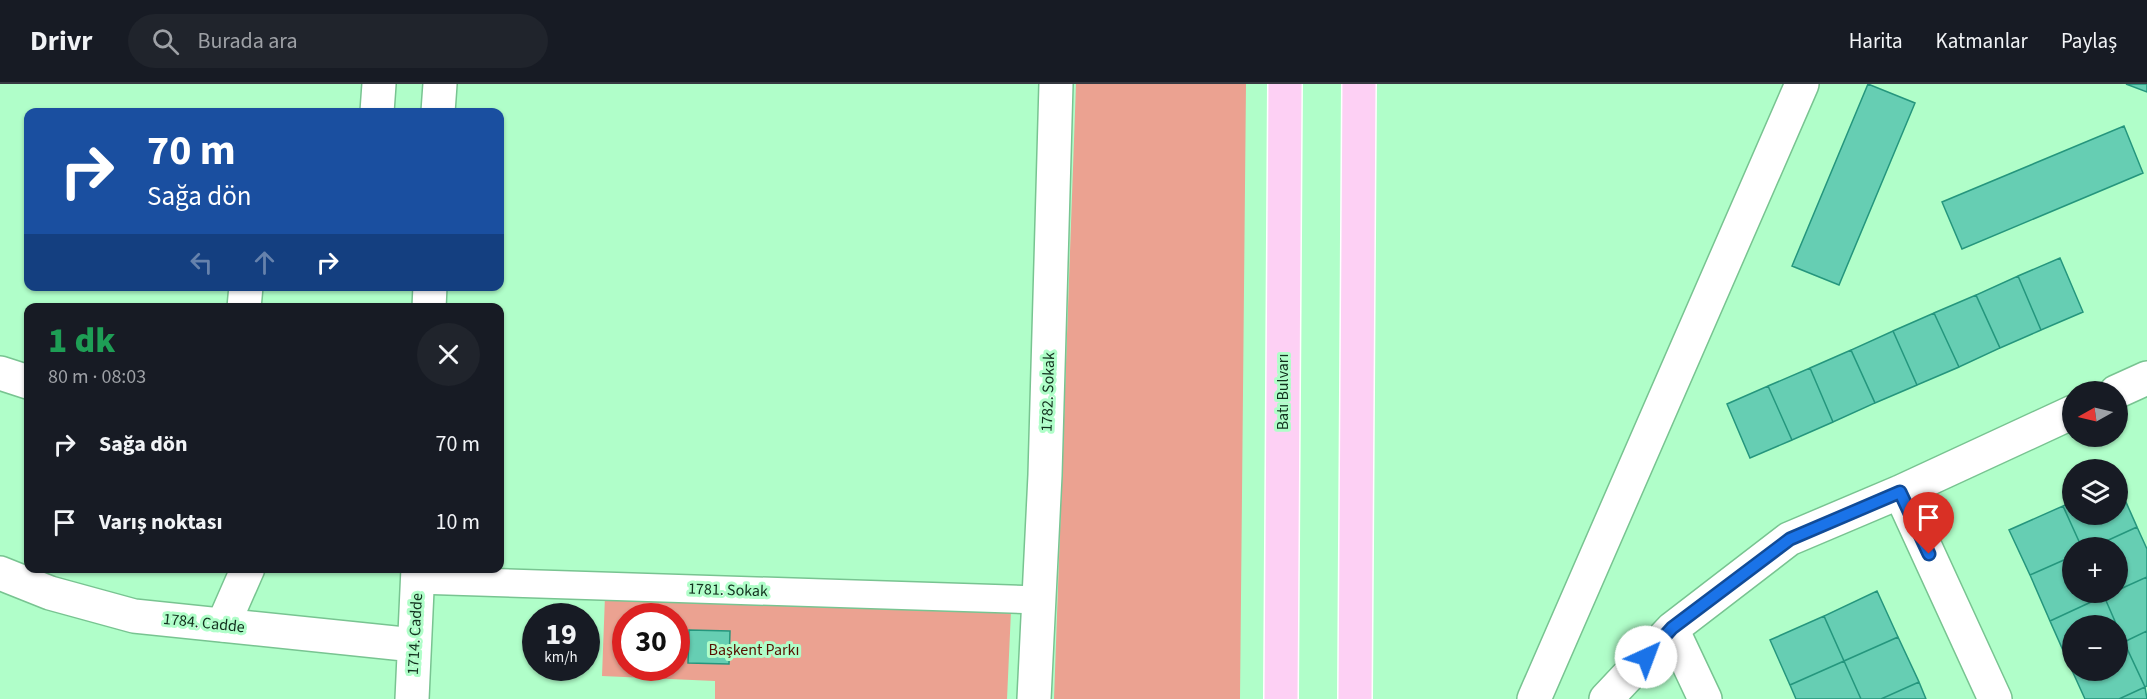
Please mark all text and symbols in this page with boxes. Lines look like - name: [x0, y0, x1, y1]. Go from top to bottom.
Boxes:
- search box: [128, 14, 548, 68]
- text: Drivr: [30, 21, 92, 61]
- icon: search: [149, 25, 182, 58]
- text: Burada ara: [197, 25, 298, 57]
- text: Harita: [1849, 26, 1903, 56]
- text: Katmanlar: [1936, 26, 2028, 56]
- text: Paylaş: [2061, 26, 2117, 56]
- text: 70 m: [147, 121, 236, 181]
- icon: right: [48, 132, 126, 210]
- text: Sağa dön: [147, 177, 252, 216]
- icon: left: [185, 246, 218, 279]
- icon: ahead: [248, 246, 281, 279]
- icon: right: [311, 246, 344, 279]
- text: 1 dk: [48, 315, 115, 366]
- button: close: [417, 323, 480, 386]
- street label: 1782. Sokak: [1036, 352, 1060, 432]
- street label: Batı Bulvarı: [1272, 354, 1294, 430]
- text: 80 m · 08:03: [48, 363, 146, 391]
- north arrow: [2062, 381, 2128, 447]
- map controls: [2062, 381, 2128, 681]
- icon: right: [48, 428, 81, 461]
- text: Sağa dön: [99, 428, 188, 460]
- text: 70 m: [435, 428, 480, 460]
- button: layers: [2062, 459, 2128, 525]
- pin: [1903, 492, 1954, 554]
- icon: arrive: [1912, 501, 1945, 534]
- icon: arrive: [48, 506, 81, 539]
- text: Varış noktası: [99, 506, 223, 538]
- text: 10 m: [435, 506, 480, 538]
- button: +: [2062, 537, 2128, 603]
- street label: 1781. Sokak: [688, 578, 768, 602]
- street label: 1714. Cadde: [402, 592, 428, 675]
- speed limit sign: 30: [612, 603, 690, 681]
- street label: 1784. Cadde: [162, 608, 246, 638]
- text: 19: [545, 613, 577, 656]
- button: −: [2062, 615, 2128, 681]
- position arrow: [1614, 625, 1678, 689]
- park label: Başkent Parkı: [709, 639, 799, 661]
- text: km/h: [544, 647, 578, 668]

